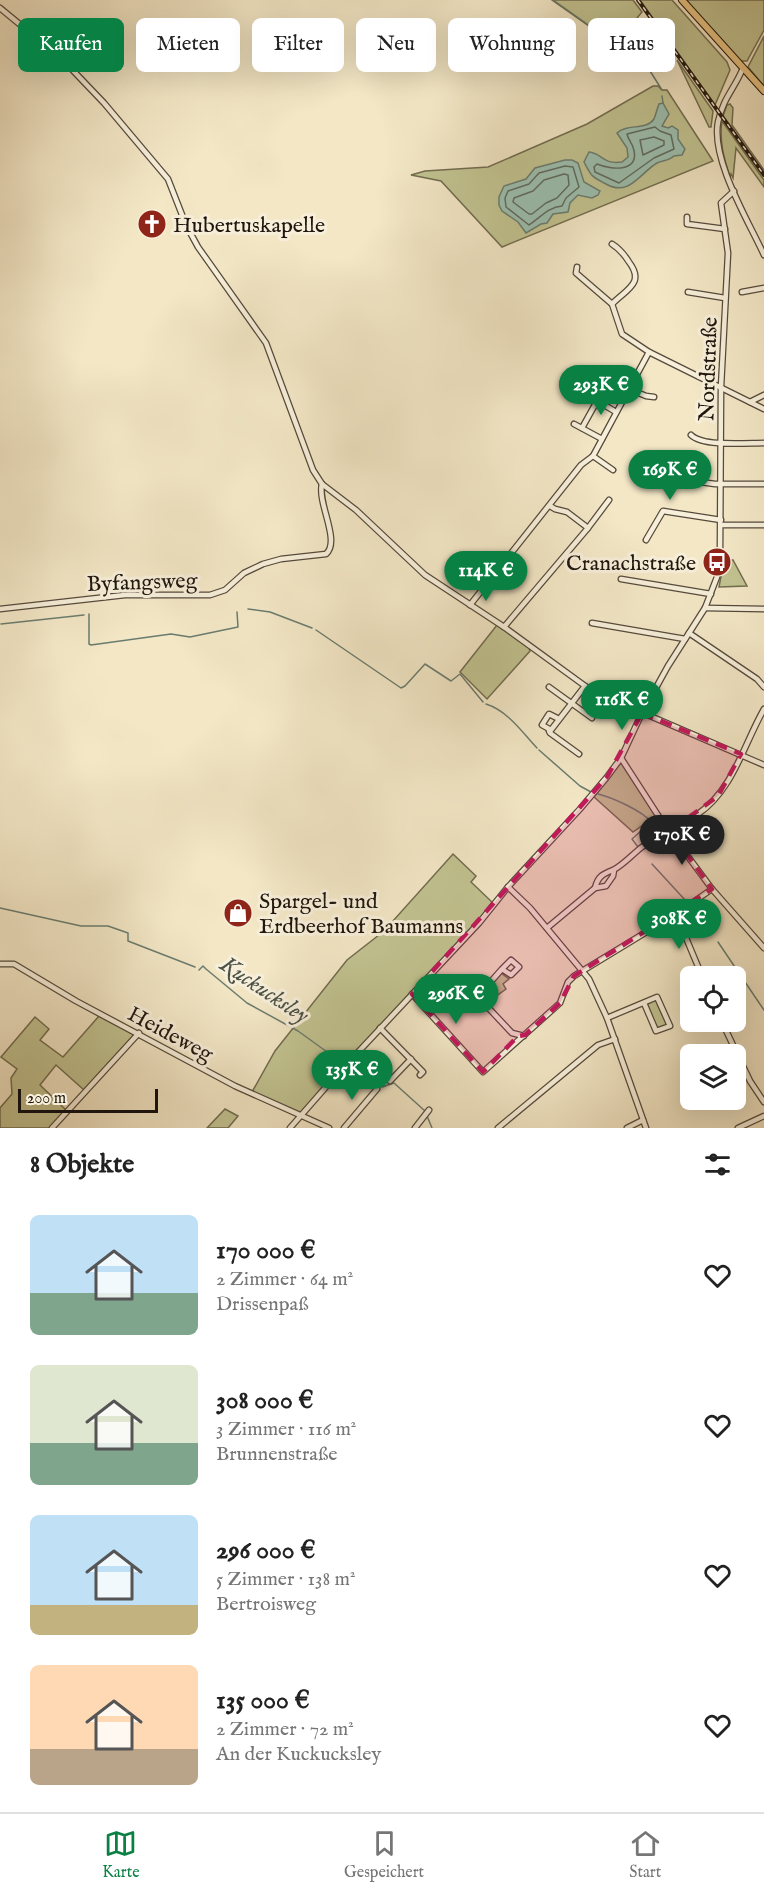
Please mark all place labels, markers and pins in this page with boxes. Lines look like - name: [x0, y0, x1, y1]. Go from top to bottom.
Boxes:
- church icon: Hubertuskapelle: [136, 208, 168, 240]
- place label: Hubertuskapelle: [173, 212, 325, 240]
- pin: 293K €: [552, 365, 650, 416]
- pin: 169K €: [621, 450, 719, 501]
- bus stop icon: Cranachstraße: [701, 546, 733, 578]
- place label: Cranachstraße: [566, 550, 696, 578]
- pin: 114K €: [437, 551, 535, 602]
- pin: 116K €: [573, 680, 671, 731]
- pin: 170K €: [633, 815, 731, 866]
- place label: Spargel- und Erdbeerhof Baumanns: [259, 888, 463, 941]
- shop icon: Spargel- und Erdbeerhof Baumanns: [222, 897, 254, 929]
- pin: 308K €: [630, 899, 728, 950]
- pin: 296K €: [407, 974, 505, 1025]
- pin: 135K €: [303, 1050, 401, 1101]

